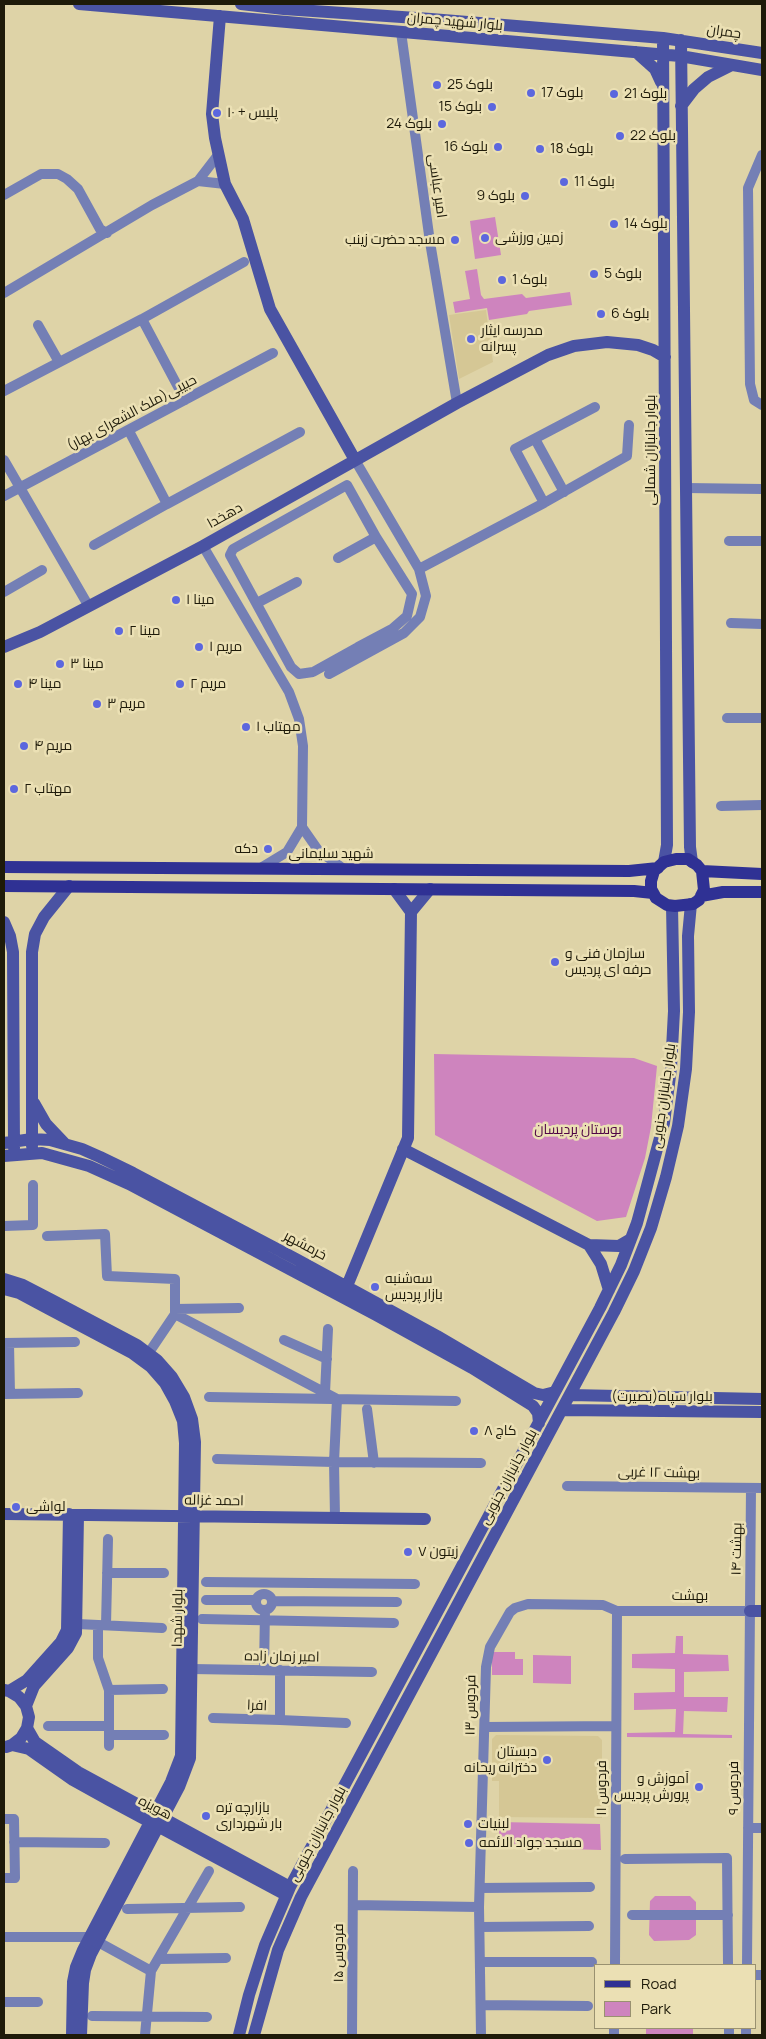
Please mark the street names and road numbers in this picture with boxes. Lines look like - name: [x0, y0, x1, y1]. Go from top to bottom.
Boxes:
- street label: بلوار شهید چمران: [406, 9, 504, 35]
- street label: چمران: [706, 21, 742, 43]
- street label: امیر عباسی: [424, 153, 450, 219]
- street label: حبیبی(ملک الشعرای بهار): [64, 372, 200, 454]
- street label: بلوار جانبازان شمالی: [643, 394, 659, 506]
- street label: دهخدا: [204, 500, 246, 532]
- street label: شهید سلیمانی: [289, 846, 373, 862]
- street label: بلوار جانبازان جنوبی: [648, 1042, 680, 1150]
- street label: خرمشهر: [281, 1228, 329, 1264]
- street label: بلوار سپاه(بصیرت): [611, 1389, 713, 1405]
- street label: بلوار جانبازان جنوبی: [477, 1426, 541, 1528]
- street label: بهشت ۱۲ غربی: [618, 1464, 700, 1482]
- street label: احمد غزاله: [184, 1492, 244, 1510]
- street label: بهشت ۱۴: [728, 1522, 746, 1576]
- street label: بهشت: [672, 1588, 708, 1604]
- street label: بلوار شهدا: [169, 1589, 187, 1647]
- street label: امیر زمان زاده: [244, 1648, 320, 1666]
- street label: فردوس ۱۳: [462, 1675, 480, 1735]
- street label: افرا: [247, 1697, 267, 1715]
- street label: فردوس ۱۱: [594, 1760, 610, 1816]
- street label: فردوس ۹: [726, 1761, 742, 1815]
- street label: بلوار جانبازان جنوبی: [286, 1783, 350, 1885]
- street label: هویزه: [135, 1792, 175, 1824]
- street label: فردوس ۱۵: [331, 1924, 347, 1982]

